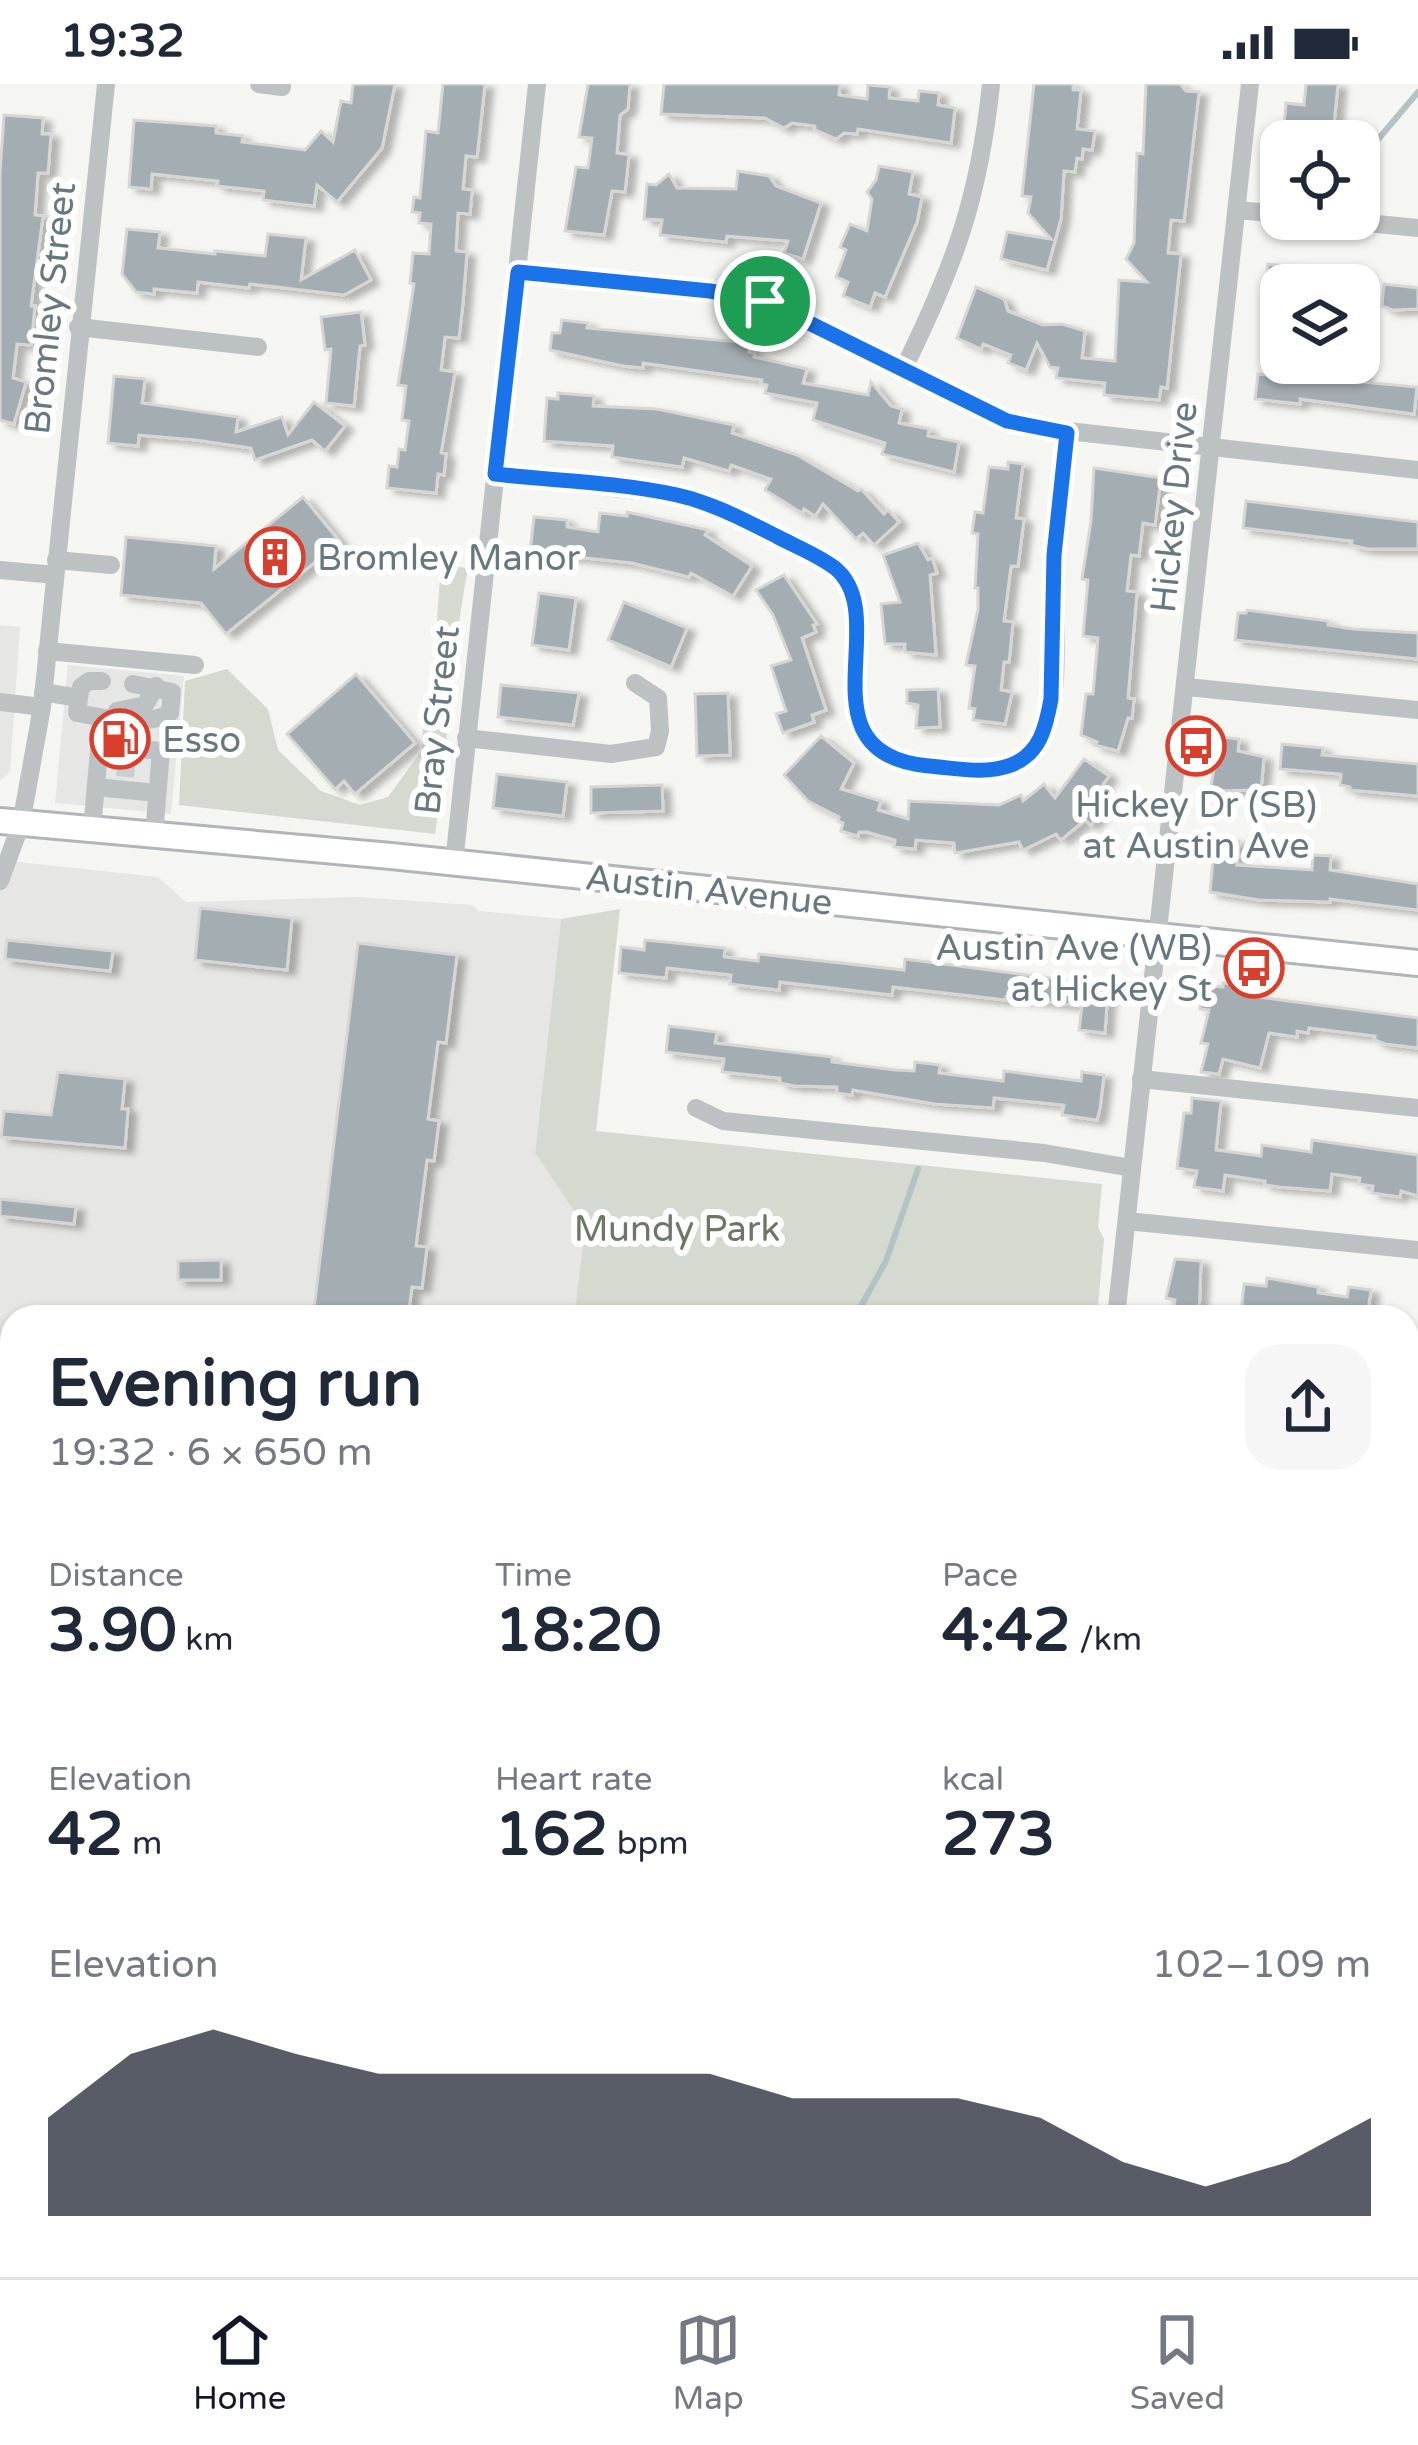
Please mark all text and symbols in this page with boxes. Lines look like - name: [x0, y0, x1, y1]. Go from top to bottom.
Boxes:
- text: 19:32: [60, 15, 185, 69]
- map controls: [1260, 120, 1380, 384]
- button: locate: [1260, 120, 1380, 240]
- street label: Bromley Street: [16, 180, 85, 437]
- pin: [714, 250, 816, 352]
- button: layers: [1260, 264, 1380, 384]
- icon: arrive: [732, 268, 798, 334]
- street label: Hickey Drive: [1142, 400, 1207, 615]
- building icon: Bromley Manor: [244, 526, 306, 588]
- place label: Bromley Manor: [317, 537, 581, 580]
- street label: Bray Street: [406, 623, 469, 817]
- fuel station icon: Esso: [89, 708, 151, 770]
- bus stop icon: Hickey Dr (SB) at Austin Ave: [1165, 715, 1227, 777]
- place label: Esso: [162, 719, 241, 762]
- place label: Hickey Dr (SB) at Austin Ave: [1075, 784, 1317, 868]
- street label: Austin Avenue: [583, 856, 835, 925]
- place label: Austin Ave (WB) at Hickey St: [935, 927, 1212, 1011]
- bus stop icon: Austin Ave (WB) at Hickey St: [1223, 937, 1285, 999]
- park label: Mundy Park: [574, 1208, 780, 1251]
- text: Evening run: [48, 1344, 422, 1424]
- button: share: [1245, 1344, 1371, 1470]
- text: 19:32 · 6 × 650 m: [48, 1429, 373, 1476]
- text: Distance: [48, 1556, 184, 1595]
- text: Time: [495, 1556, 572, 1595]
- text: Pace: [942, 1556, 1018, 1595]
- text: 3.90: [48, 1595, 177, 1667]
- text: 18:20: [495, 1595, 661, 1667]
- text: 4:42: [942, 1595, 1071, 1667]
- text: km: [177, 1620, 234, 1659]
- text: /km: [1071, 1620, 1142, 1659]
- text: Elevation: [48, 1760, 192, 1799]
- text: Heart rate: [495, 1760, 652, 1799]
- text: kcal: [942, 1760, 1004, 1799]
- text: 42: [48, 1799, 123, 1871]
- text: 162: [495, 1799, 608, 1871]
- text: 273: [942, 1799, 1055, 1871]
- text: m: [123, 1824, 162, 1863]
- text: bpm: [608, 1824, 689, 1863]
- text: Elevation: [48, 1941, 218, 1988]
- text: 102–109 m: [1151, 1941, 1371, 1988]
- tab: Home: [193, 2307, 286, 2418]
- tab: Map: [672, 2307, 744, 2418]
- tab: Saved: [1130, 2307, 1225, 2418]

